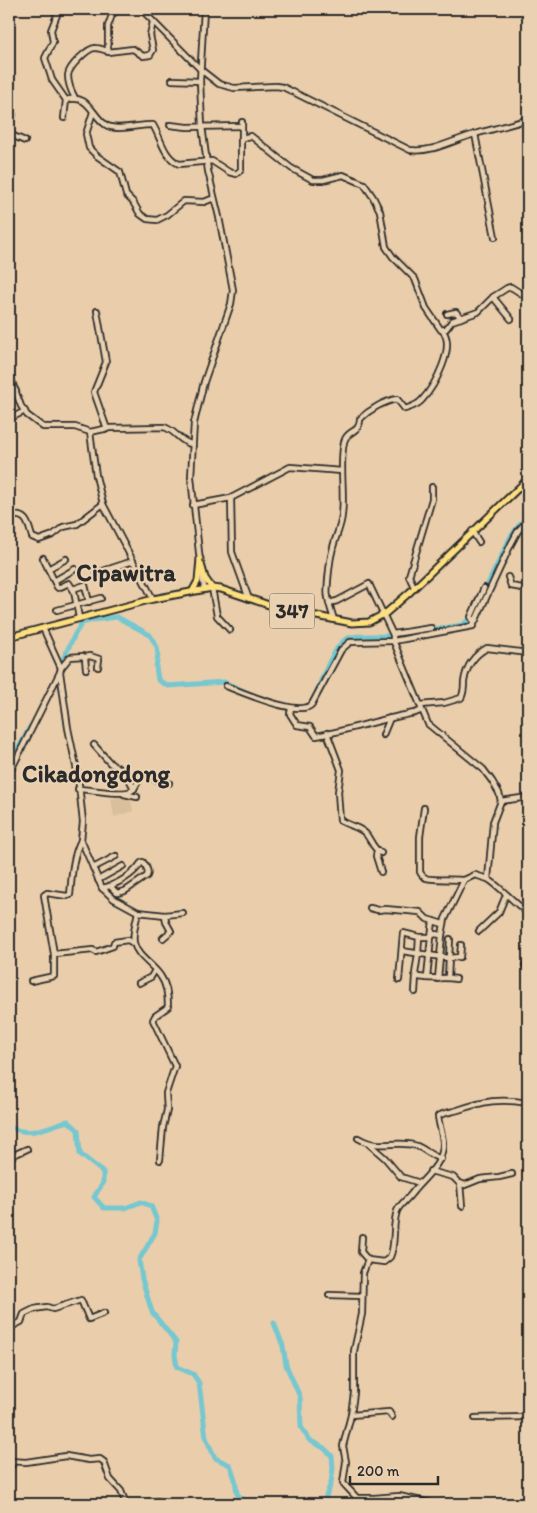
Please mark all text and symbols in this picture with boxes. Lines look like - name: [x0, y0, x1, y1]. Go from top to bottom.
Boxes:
- district label: Cipawitra: [76, 558, 176, 588]
- road number: 347: [270, 594, 314, 628]
- district label: Cikadongdong: [22, 759, 171, 789]
- scale bar: [350, 1453, 437, 1485]
- text: 200 m: [357, 1462, 400, 1480]

